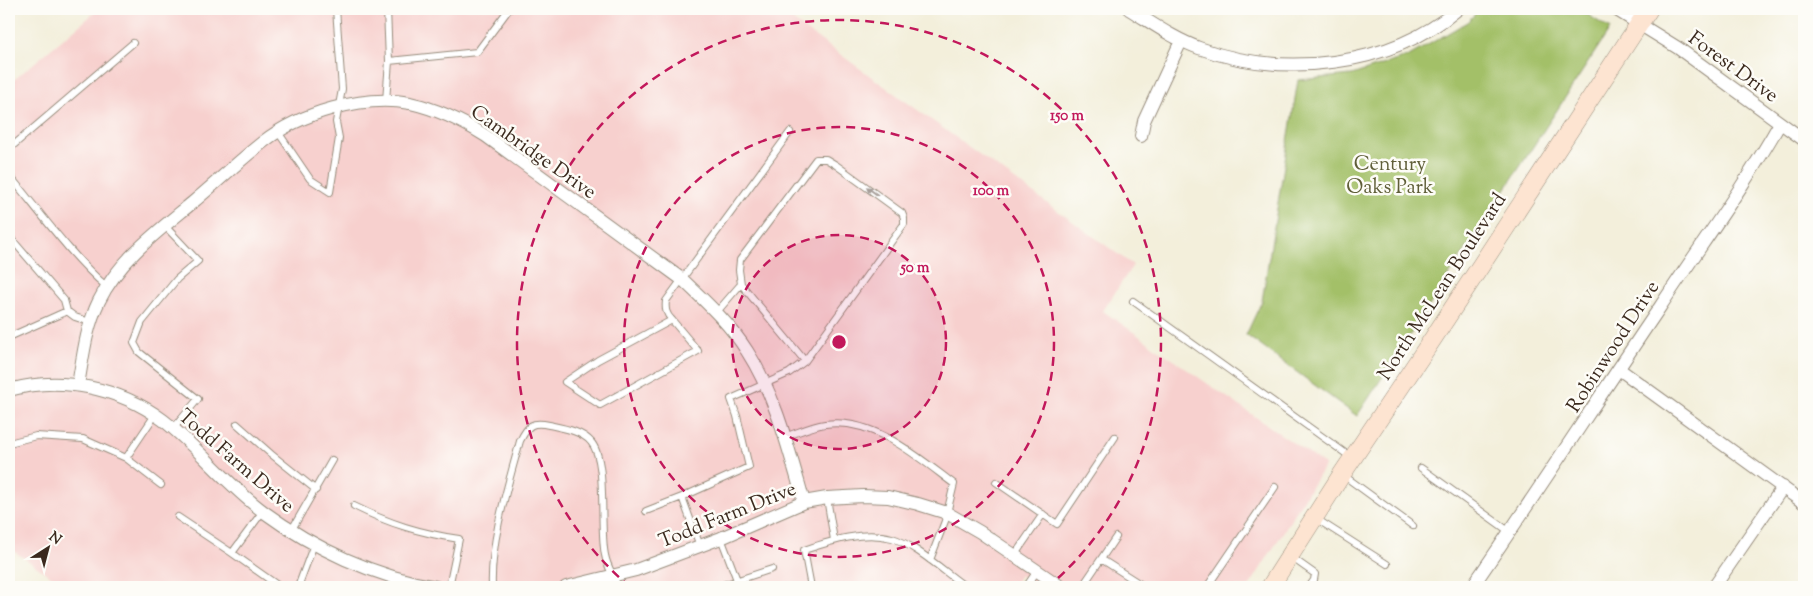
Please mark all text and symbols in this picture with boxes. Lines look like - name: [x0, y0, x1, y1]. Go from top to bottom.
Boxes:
- street label: Forest Drive: [1681, 25, 1784, 111]
- street label: Cambridge Drive: [464, 99, 601, 207]
- text: 150 m: [1050, 106, 1084, 127]
- park label: Century Oaks Park: [1346, 151, 1434, 203]
- text: 100 m: [973, 181, 1010, 202]
- one-way arrow: [865, 186, 878, 196]
- street label: North McLean Boulevard: [1371, 188, 1515, 387]
- text: 50 m: [900, 258, 930, 279]
- street label: Robinwood Drive: [1560, 276, 1668, 419]
- centre of rings: [830, 333, 848, 351]
- street label: Todd Farm Drive: [171, 403, 300, 521]
- street label: Todd Farm Drive: [655, 476, 801, 557]
- north arrow: [22, 524, 72, 574]
- text: N: [44, 528, 65, 550]

